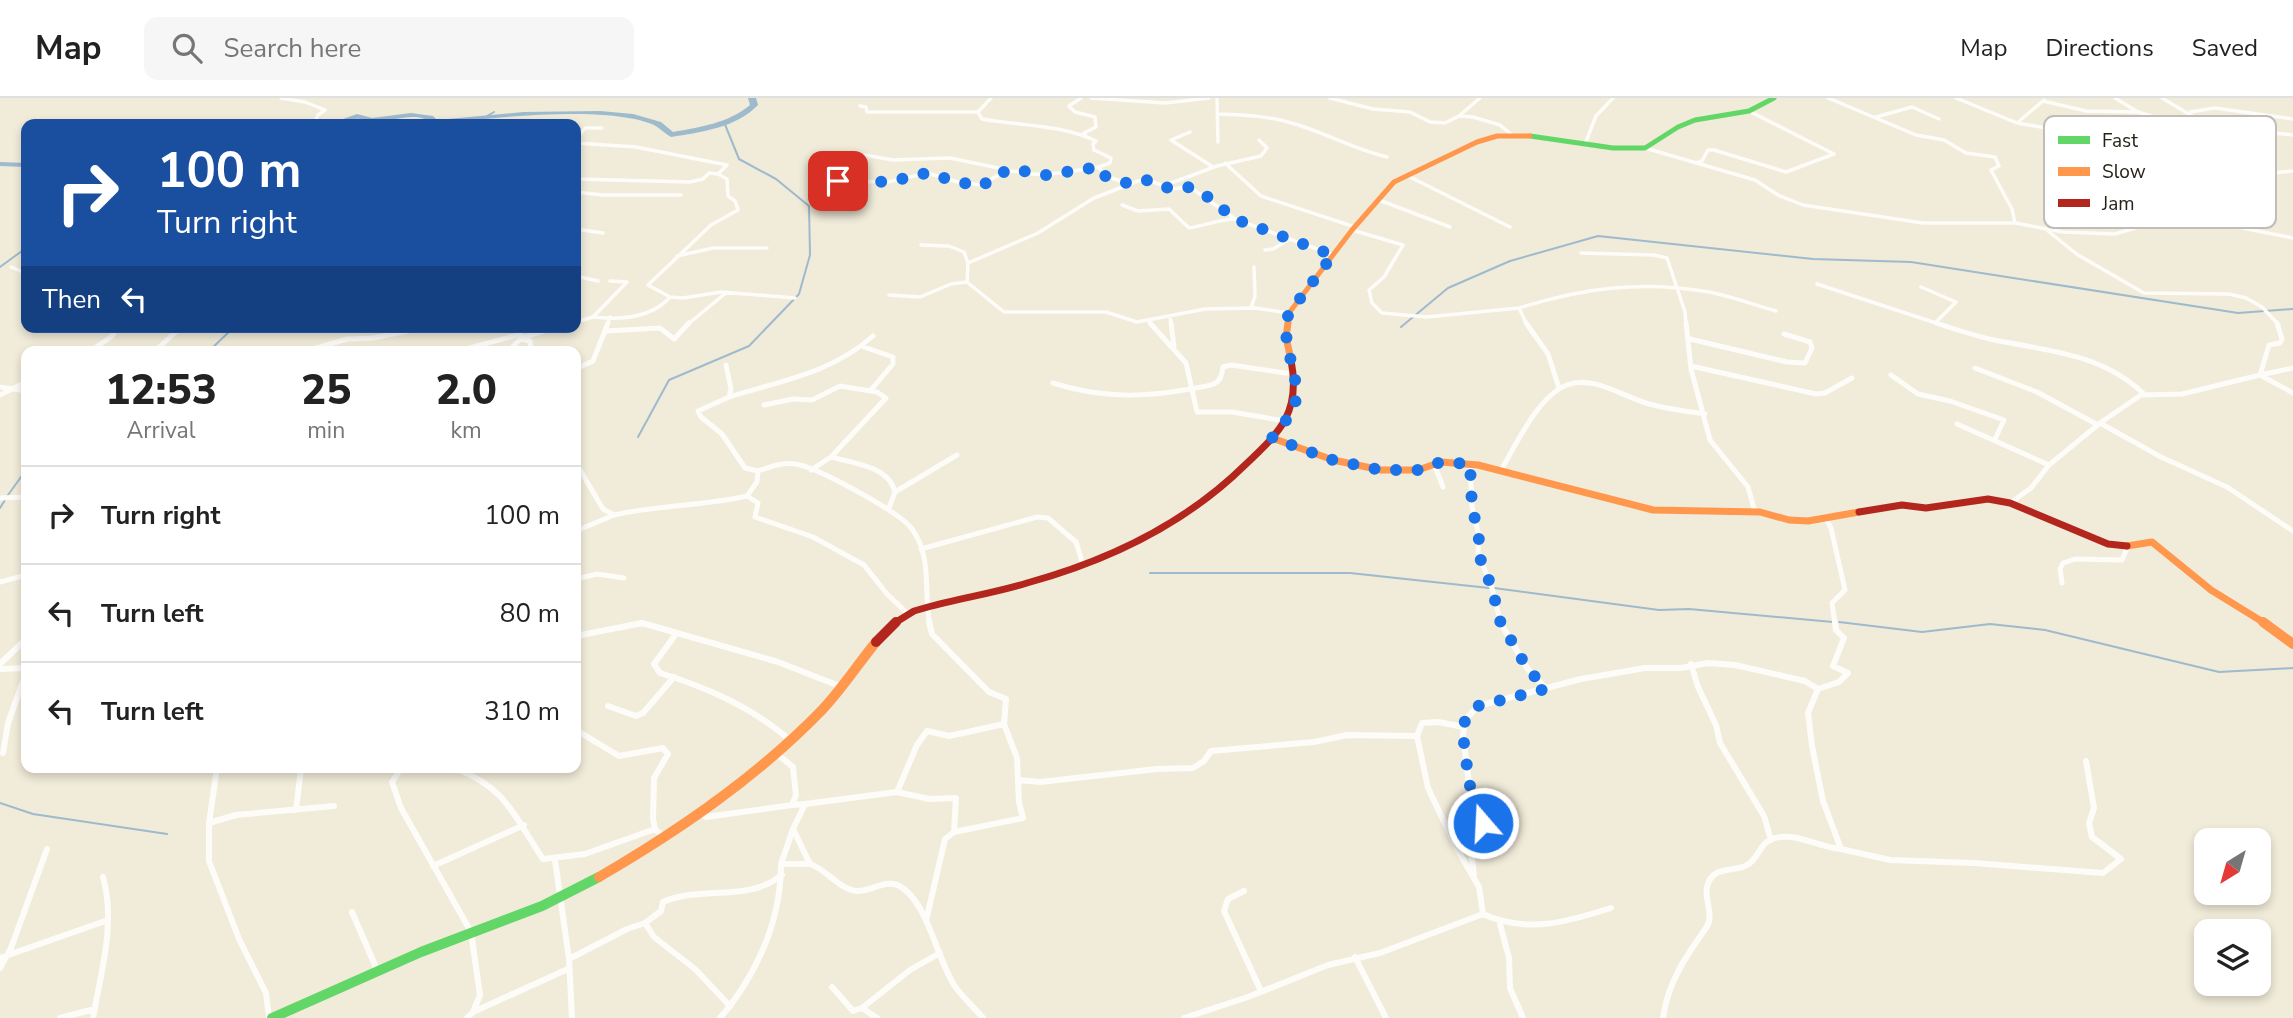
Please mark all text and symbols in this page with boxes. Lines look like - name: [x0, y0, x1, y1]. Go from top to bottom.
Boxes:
- search box: [144, 17, 634, 80]
- text: Map: [35, 26, 102, 71]
- icon: search: [168, 29, 206, 67]
- text: Search here: [224, 31, 361, 66]
- text: Map: [1960, 32, 2007, 64]
- text: Directions: [2045, 32, 2154, 64]
- text: Saved: [2192, 32, 2258, 64]
- legend: [2044, 116, 2276, 228]
- text: Fast: [2102, 128, 2138, 154]
- text: 100 m: [157, 137, 301, 204]
- icon: right: [42, 147, 133, 238]
- pin: [808, 151, 868, 211]
- text: Slow: [2102, 159, 2146, 185]
- icon: arrive: [819, 162, 857, 200]
- text: Jam: [2101, 191, 2135, 217]
- text: Turn right: [157, 201, 297, 244]
- icon: left: [115, 280, 153, 318]
- text: Then: [42, 282, 101, 317]
- text: 12:53: [105, 362, 217, 419]
- text: 25: [301, 362, 351, 419]
- text: 2.0: [436, 362, 497, 419]
- text: Arrival: [126, 415, 196, 446]
- text: min: [307, 415, 345, 446]
- text: km: [451, 415, 482, 446]
- icon: right: [42, 496, 80, 534]
- text: Turn right: [101, 498, 220, 533]
- text: 100 m: [484, 498, 560, 533]
- icon: left: [42, 594, 80, 632]
- text: Turn left: [101, 596, 204, 631]
- text: 80 m: [500, 596, 560, 631]
- icon: left: [42, 692, 80, 730]
- text: Turn left: [101, 694, 204, 729]
- text: 310 m: [484, 694, 560, 729]
- position arrow: [1446, 786, 1520, 860]
- north arrow: [2194, 828, 2272, 905]
- map controls: [2194, 828, 2271, 996]
- button: layers: [2194, 919, 2271, 996]

